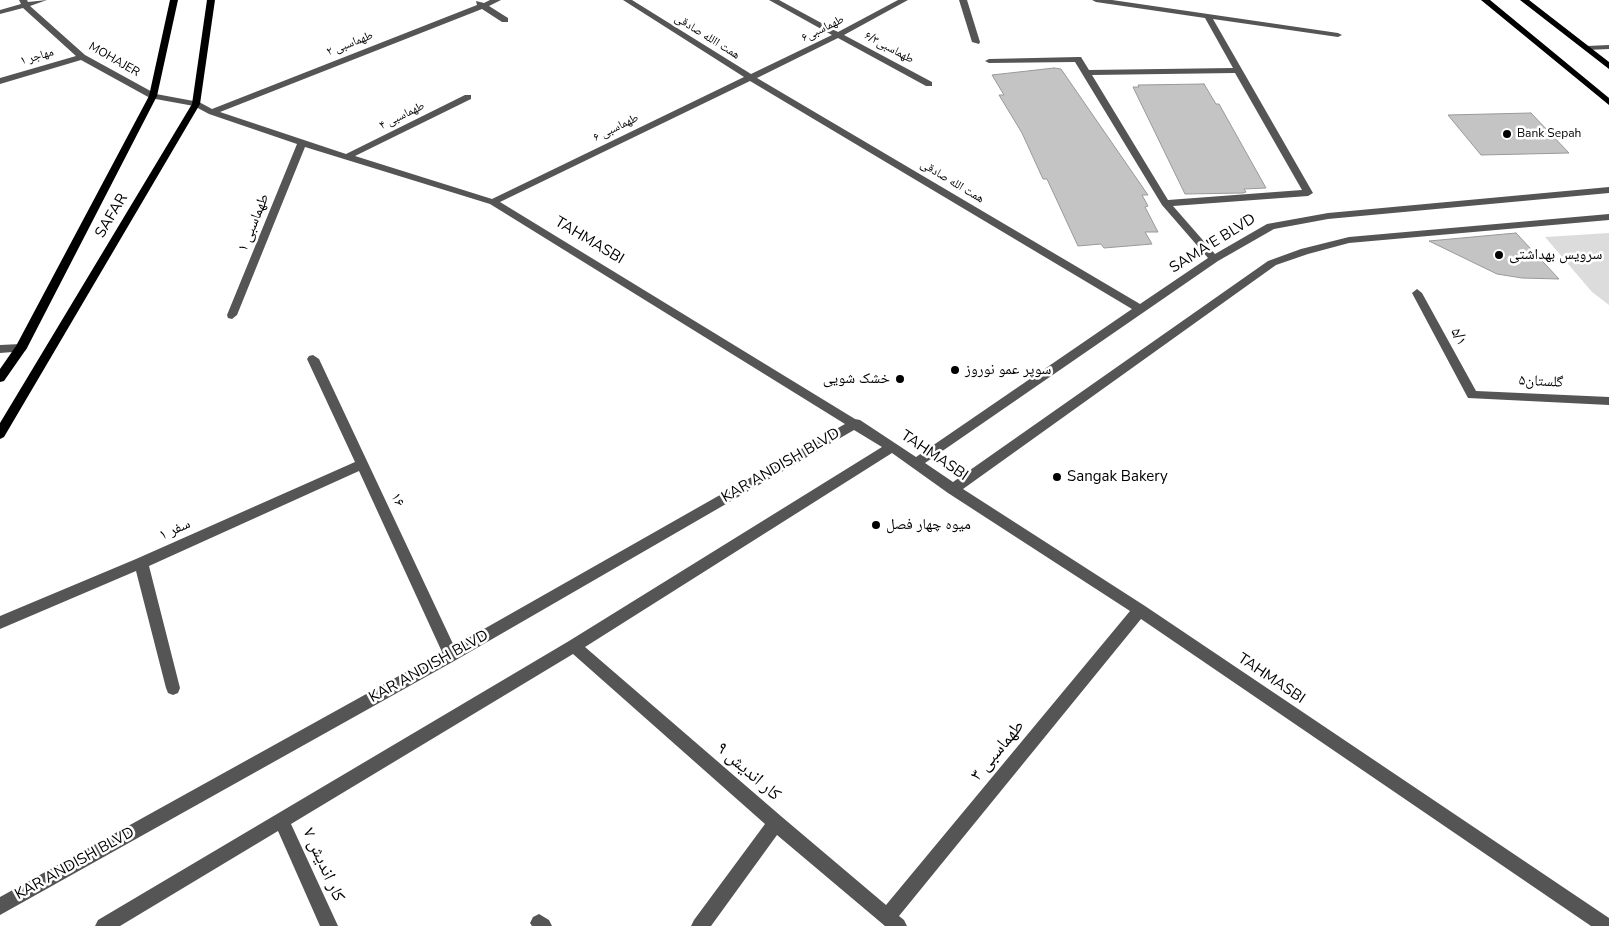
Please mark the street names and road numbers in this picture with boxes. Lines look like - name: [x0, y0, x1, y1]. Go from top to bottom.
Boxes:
- street label: همت االله صادقی: [672, 11, 742, 63]
- street label: ۶طهماسبی: [799, 13, 847, 45]
- street label: ۲ طهماسبی: [325, 29, 375, 59]
- street label: ۶/۳طهماسبی: [862, 29, 916, 67]
- street label: MOHAJER: [86, 40, 142, 80]
- street label: ۱ مهاجر: [19, 45, 55, 69]
- street label: ۴ طهماسبی: [377, 99, 427, 133]
- street label: ۶ طهماسبی: [591, 111, 641, 145]
- street label: همت الله صادقی: [918, 157, 986, 207]
- street label: SAFAR: [92, 191, 132, 241]
- street label: ۱ طهماسبی: [234, 191, 274, 255]
- street label: SAMA'E BLVD: [1167, 210, 1259, 278]
- street label: TAHMASBI: [551, 213, 627, 269]
- street label: ۵/۱: [1446, 325, 1470, 349]
- street label: گلستان۵: [1518, 372, 1564, 392]
- street label: KAR ANDISH BLVD: [719, 425, 843, 507]
- street label: TAHMASBI: [897, 427, 971, 485]
- street label: ۱۶: [386, 490, 408, 510]
- street label: ۱ سفر: [157, 515, 193, 545]
- street label: KAR ANDISH BLVD: [366, 627, 492, 707]
- street label: TAHMASBI: [1234, 650, 1308, 708]
- street label: ۳ طهماسبی: [966, 716, 1030, 786]
- street label: ۹ کار اندیش: [711, 738, 785, 806]
- street label: KAR ANDISH BLVD: [12, 824, 138, 904]
- street label: ۷ کار اندیش: [297, 825, 349, 905]

